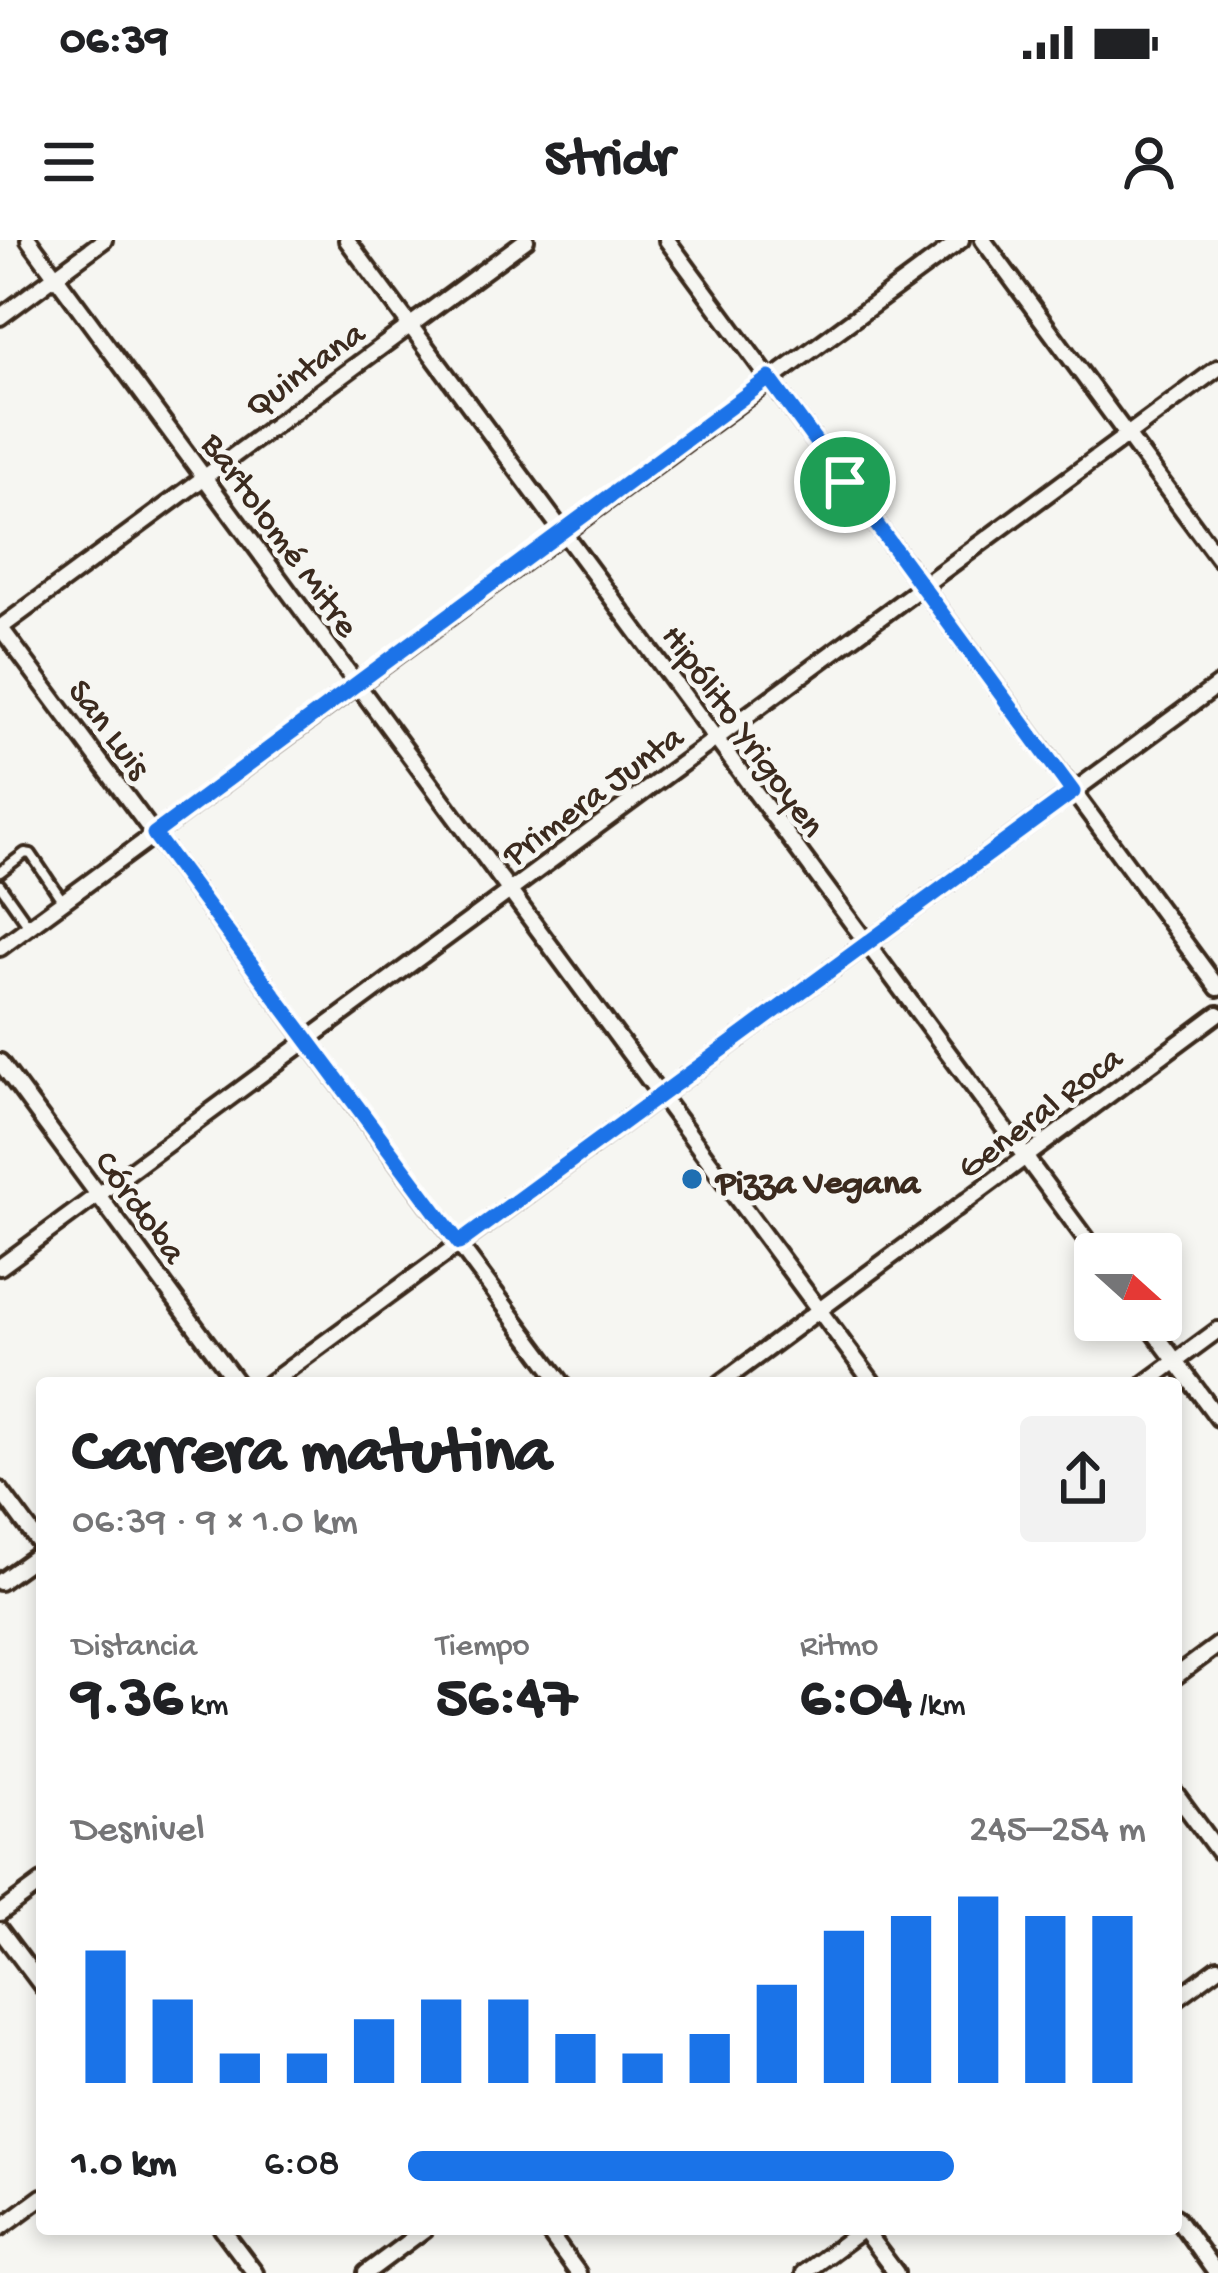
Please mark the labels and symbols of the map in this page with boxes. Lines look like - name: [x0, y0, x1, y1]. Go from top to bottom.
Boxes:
- street label: Quintana: [238, 314, 376, 430]
- street label: Bartolomé Mitre: [188, 425, 367, 648]
- pin: [794, 431, 896, 533]
- street label: Hipólito Yrigoyen: [649, 618, 832, 847]
- street label: San Luis: [55, 673, 159, 791]
- street label: Primera Junta: [495, 718, 695, 879]
- street label: General Roca: [951, 1038, 1134, 1191]
- street label: Córdoba: [82, 1144, 194, 1275]
- place label: Pizza Vegana: [714, 1164, 922, 1207]
- marker: Pizza Vegana: [679, 1166, 705, 1192]
- north arrow: [1074, 1233, 1182, 1341]

